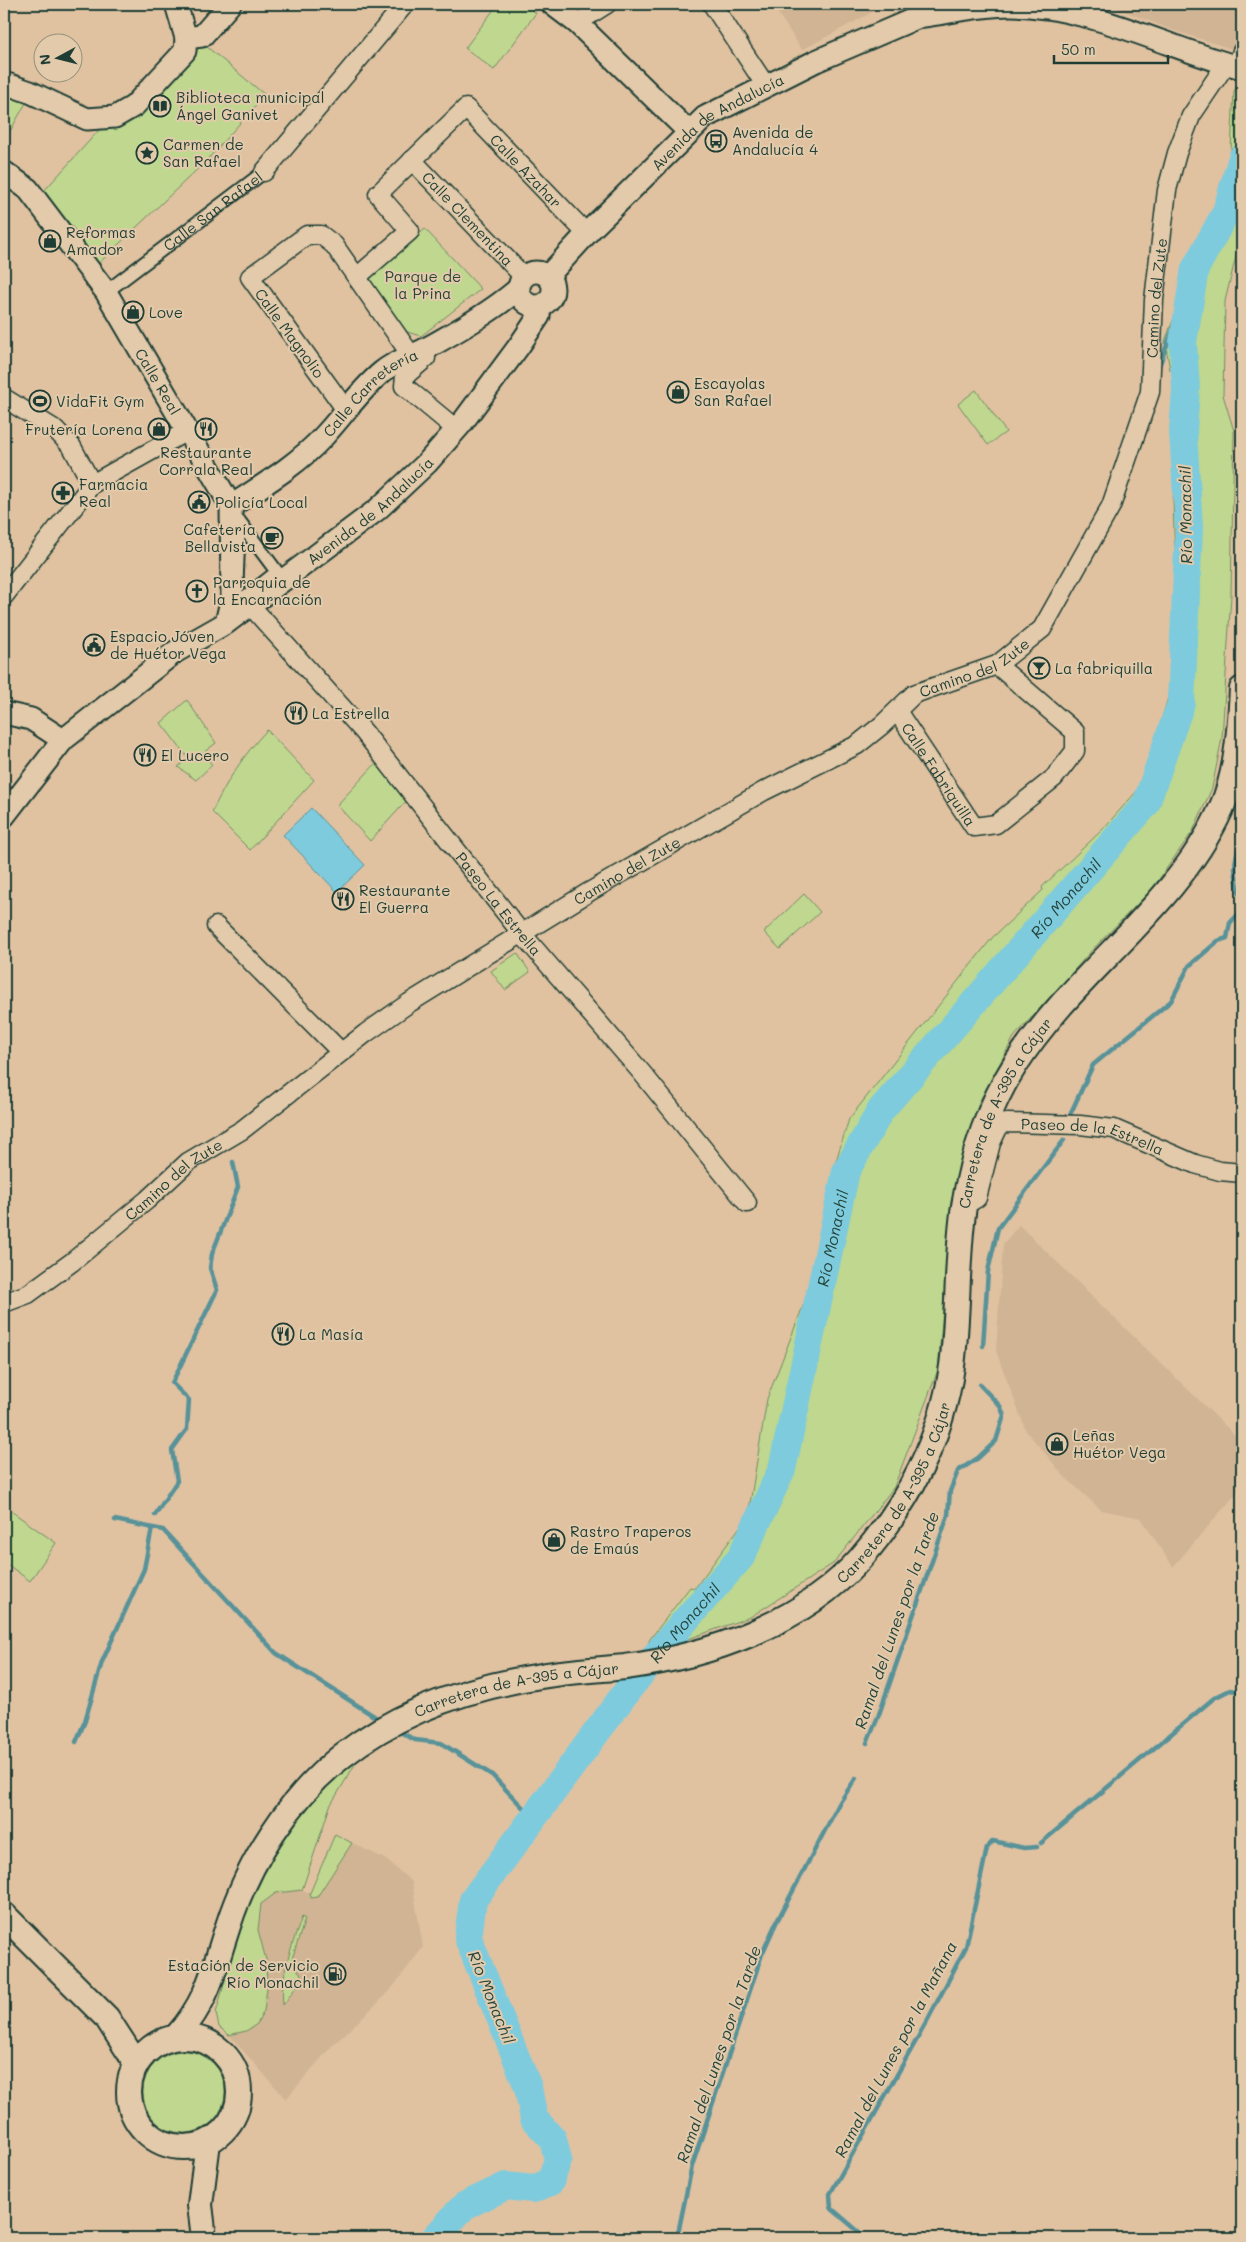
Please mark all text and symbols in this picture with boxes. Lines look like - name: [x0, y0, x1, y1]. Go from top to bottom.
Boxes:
- north arrow: [32, 32, 82, 82]
- scale bar: [1054, 32, 1167, 64]
- text: 50 m: [1061, 39, 1096, 59]
- text: N: [35, 53, 55, 66]
- street label: Avenida de Andalucía: [647, 69, 787, 175]
- place label: Biblioteca municipal Ángel Ganivet: [176, 87, 324, 124]
- library icon: Biblioteca municipal Ángel Ganivet: [148, 94, 172, 118]
- place label: Avenida de Andalucía 4: [732, 122, 818, 159]
- street label: Calle Azahar: [486, 129, 566, 212]
- bus stop icon: Avenida de Andalucía 4: [704, 129, 728, 153]
- place label: Carmen de San Rafael: [163, 134, 244, 171]
- place icon: Carmen de San Rafael: [135, 141, 159, 165]
- street label: Calle San Rafael: [159, 167, 267, 255]
- street label: Calle Clementina: [418, 167, 518, 270]
- place label: Reformas Amador: [66, 222, 136, 259]
- shop icon: Reformas Amador: [38, 229, 62, 253]
- street label: Camino del Zute: [1141, 237, 1171, 358]
- park label: Parque de la Prina: [385, 266, 461, 303]
- street label: Calle Magnolio: [251, 284, 329, 382]
- shop icon: Love: [121, 300, 145, 324]
- place label: Love: [149, 302, 183, 322]
- street label: Calle Real: [131, 344, 185, 418]
- street label: Calle Carretería: [318, 344, 421, 441]
- place label: Escayolas San Rafael: [694, 373, 772, 410]
- shop icon: Escayolas San Rafael: [666, 380, 690, 404]
- sports icon: VidaFit Gym: [28, 389, 52, 413]
- place label: VidaFit Gym: [56, 391, 144, 411]
- shop icon: Frutería Lorena: [147, 417, 171, 441]
- restaurant icon: Restaurante Corrala Real: [194, 417, 218, 441]
- place label: Frutería Lorena: [25, 419, 143, 439]
- place label: Restaurante Corrala Real: [159, 442, 253, 479]
- street label: Avenida de Andalucía: [303, 453, 438, 569]
- water label: Río Monachil: [1174, 466, 1196, 564]
- place label: Farmacia Real: [79, 474, 148, 511]
- pharmacy icon: Farmacia Real: [51, 481, 75, 505]
- public building icon: Policía Local: [187, 490, 211, 514]
- place label: Policía Local: [215, 492, 308, 512]
- place label: Cafetería Bellavista: [183, 519, 256, 556]
- cafe icon: Cafetería Bellavista: [260, 526, 284, 550]
- place label: Parroquia de la Encarnación: [213, 572, 322, 609]
- church icon: Parroquia de la Encarnación: [185, 579, 209, 603]
- place label: Espacio Jóven de Huétor Vega: [110, 626, 227, 663]
- public building icon: Espacio Jóven de Huétor Vega: [82, 633, 106, 657]
- street label: Camino del Zute: [916, 633, 1033, 701]
- bar icon: La fabriquilla: [1027, 656, 1051, 680]
- place label: La fabriquilla: [1055, 658, 1153, 678]
- restaurant icon: La Estrella: [284, 701, 308, 725]
- place label: La Estrella: [312, 703, 390, 723]
- street label: Calle Fabriquilla: [897, 719, 981, 830]
- restaurant icon: El Lucero: [133, 743, 157, 767]
- place label: El Lucero: [161, 745, 229, 765]
- street label: Camino del Zute: [570, 831, 684, 909]
- street label: Paseo La Estrella: [451, 848, 546, 960]
- water label: Río Monachil: [1025, 854, 1105, 942]
- place label: Restaurante El Guerra: [359, 880, 450, 917]
- restaurant icon: Restaurante El Guerra: [331, 887, 355, 911]
- street label: Carretera de A-395 a Cájar: [954, 1013, 1056, 1210]
- street label: Paseo de la Estrella: [1021, 1113, 1167, 1159]
- street label: Camino del Zute: [120, 1134, 226, 1225]
- water label: Río Monachil: [811, 1188, 852, 1289]
- restaurant icon: La Masía: [271, 1322, 295, 1346]
- place label: La Masía: [299, 1324, 364, 1344]
- street label: Carretera de A-395 a Cájar: [832, 1400, 955, 1588]
- place label: Leñas Huétor Vega: [1073, 1425, 1166, 1462]
- shop icon: Leñas Huétor Vega: [1045, 1432, 1069, 1456]
- water label: Ramal del Lunes por la Tarde: [849, 1508, 943, 1732]
- place label: Rastro Traperos de Emaús: [570, 1521, 692, 1558]
- shop icon: Rastro Traperos de Emaús: [542, 1528, 566, 1552]
- water label: Río Monachil: [644, 1578, 724, 1667]
- street label: Carretera de A-395 a Cájar: [411, 1658, 620, 1721]
- water label: Ramal del Lunes por la Mañana: [829, 1937, 961, 2161]
- water label: Ramal del Lunes por la Tarde: [671, 1942, 765, 2166]
- water label: Río Monachil: [464, 1947, 520, 2047]
- place label: Estación de Servicio Río Monachil: [168, 1955, 319, 1992]
- fuel station icon: Estación de Servicio Río Monachil: [323, 1962, 347, 1986]

